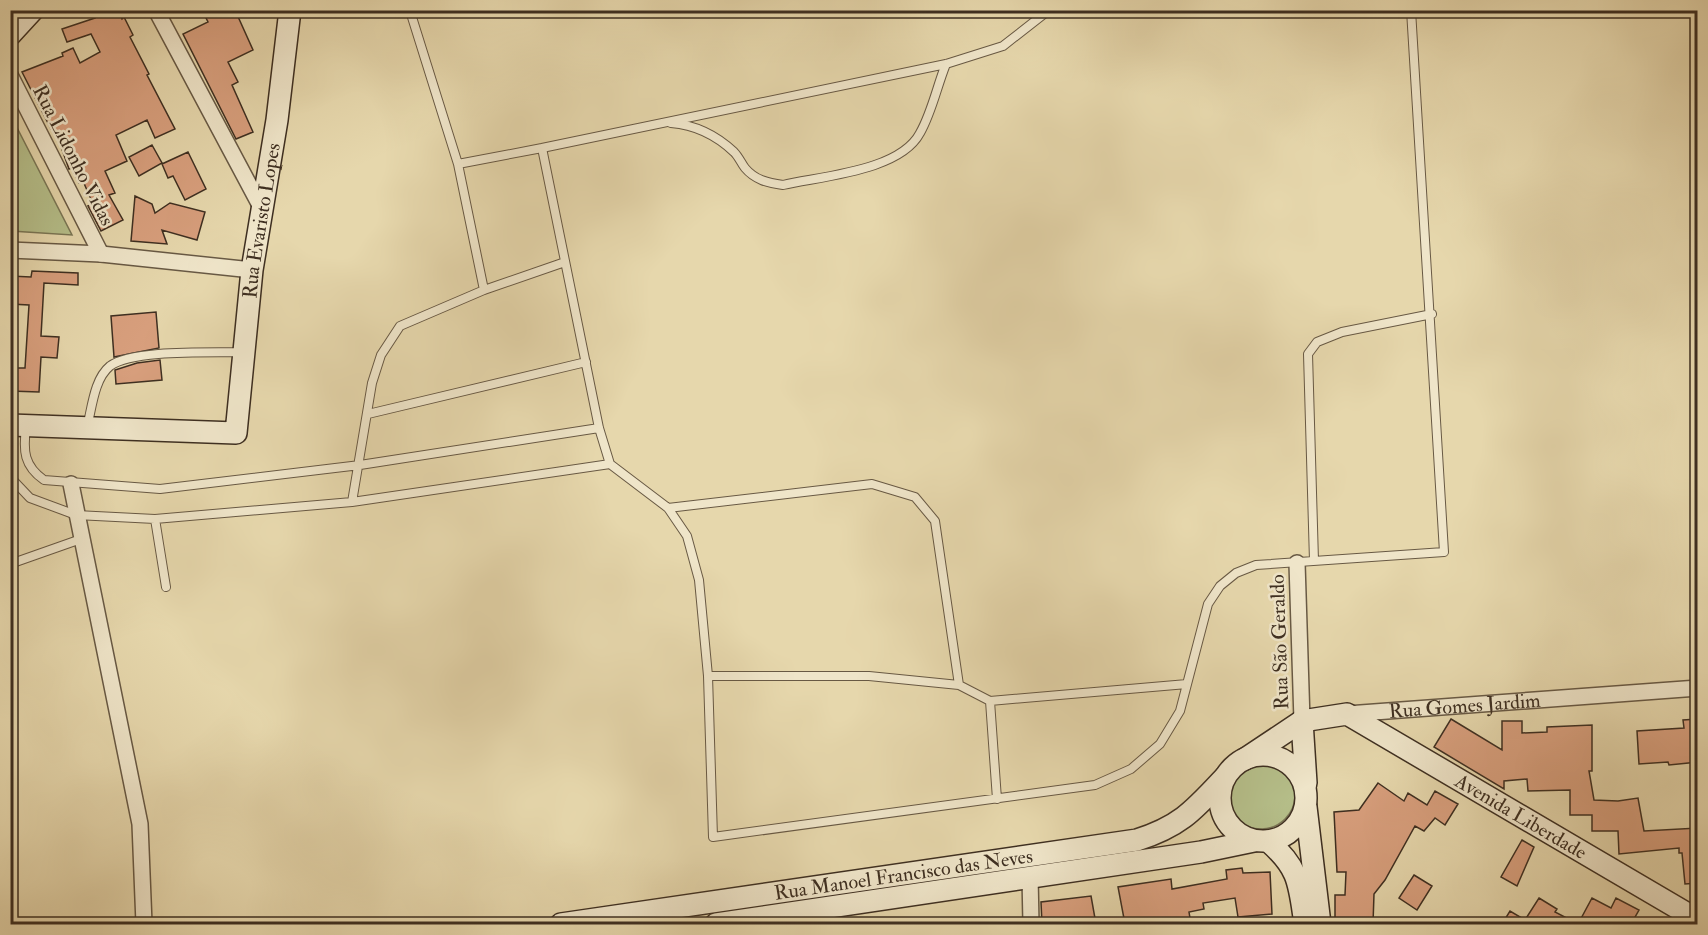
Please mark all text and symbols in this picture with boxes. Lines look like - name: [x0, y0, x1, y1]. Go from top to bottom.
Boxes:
- street label: Rua Lidonho Vidas: [27, 81, 120, 230]
- street label: Rua Evaristo Lopes: [237, 141, 286, 300]
- street label: Rua São Geraldo: [1265, 574, 1294, 710]
- street label: Rua Gomes Jardim: [1388, 688, 1542, 724]
- street label: Avenida Liberdade: [1450, 768, 1591, 865]
- street label: Rua Manoel Francisco das Neves: [773, 843, 1034, 906]

